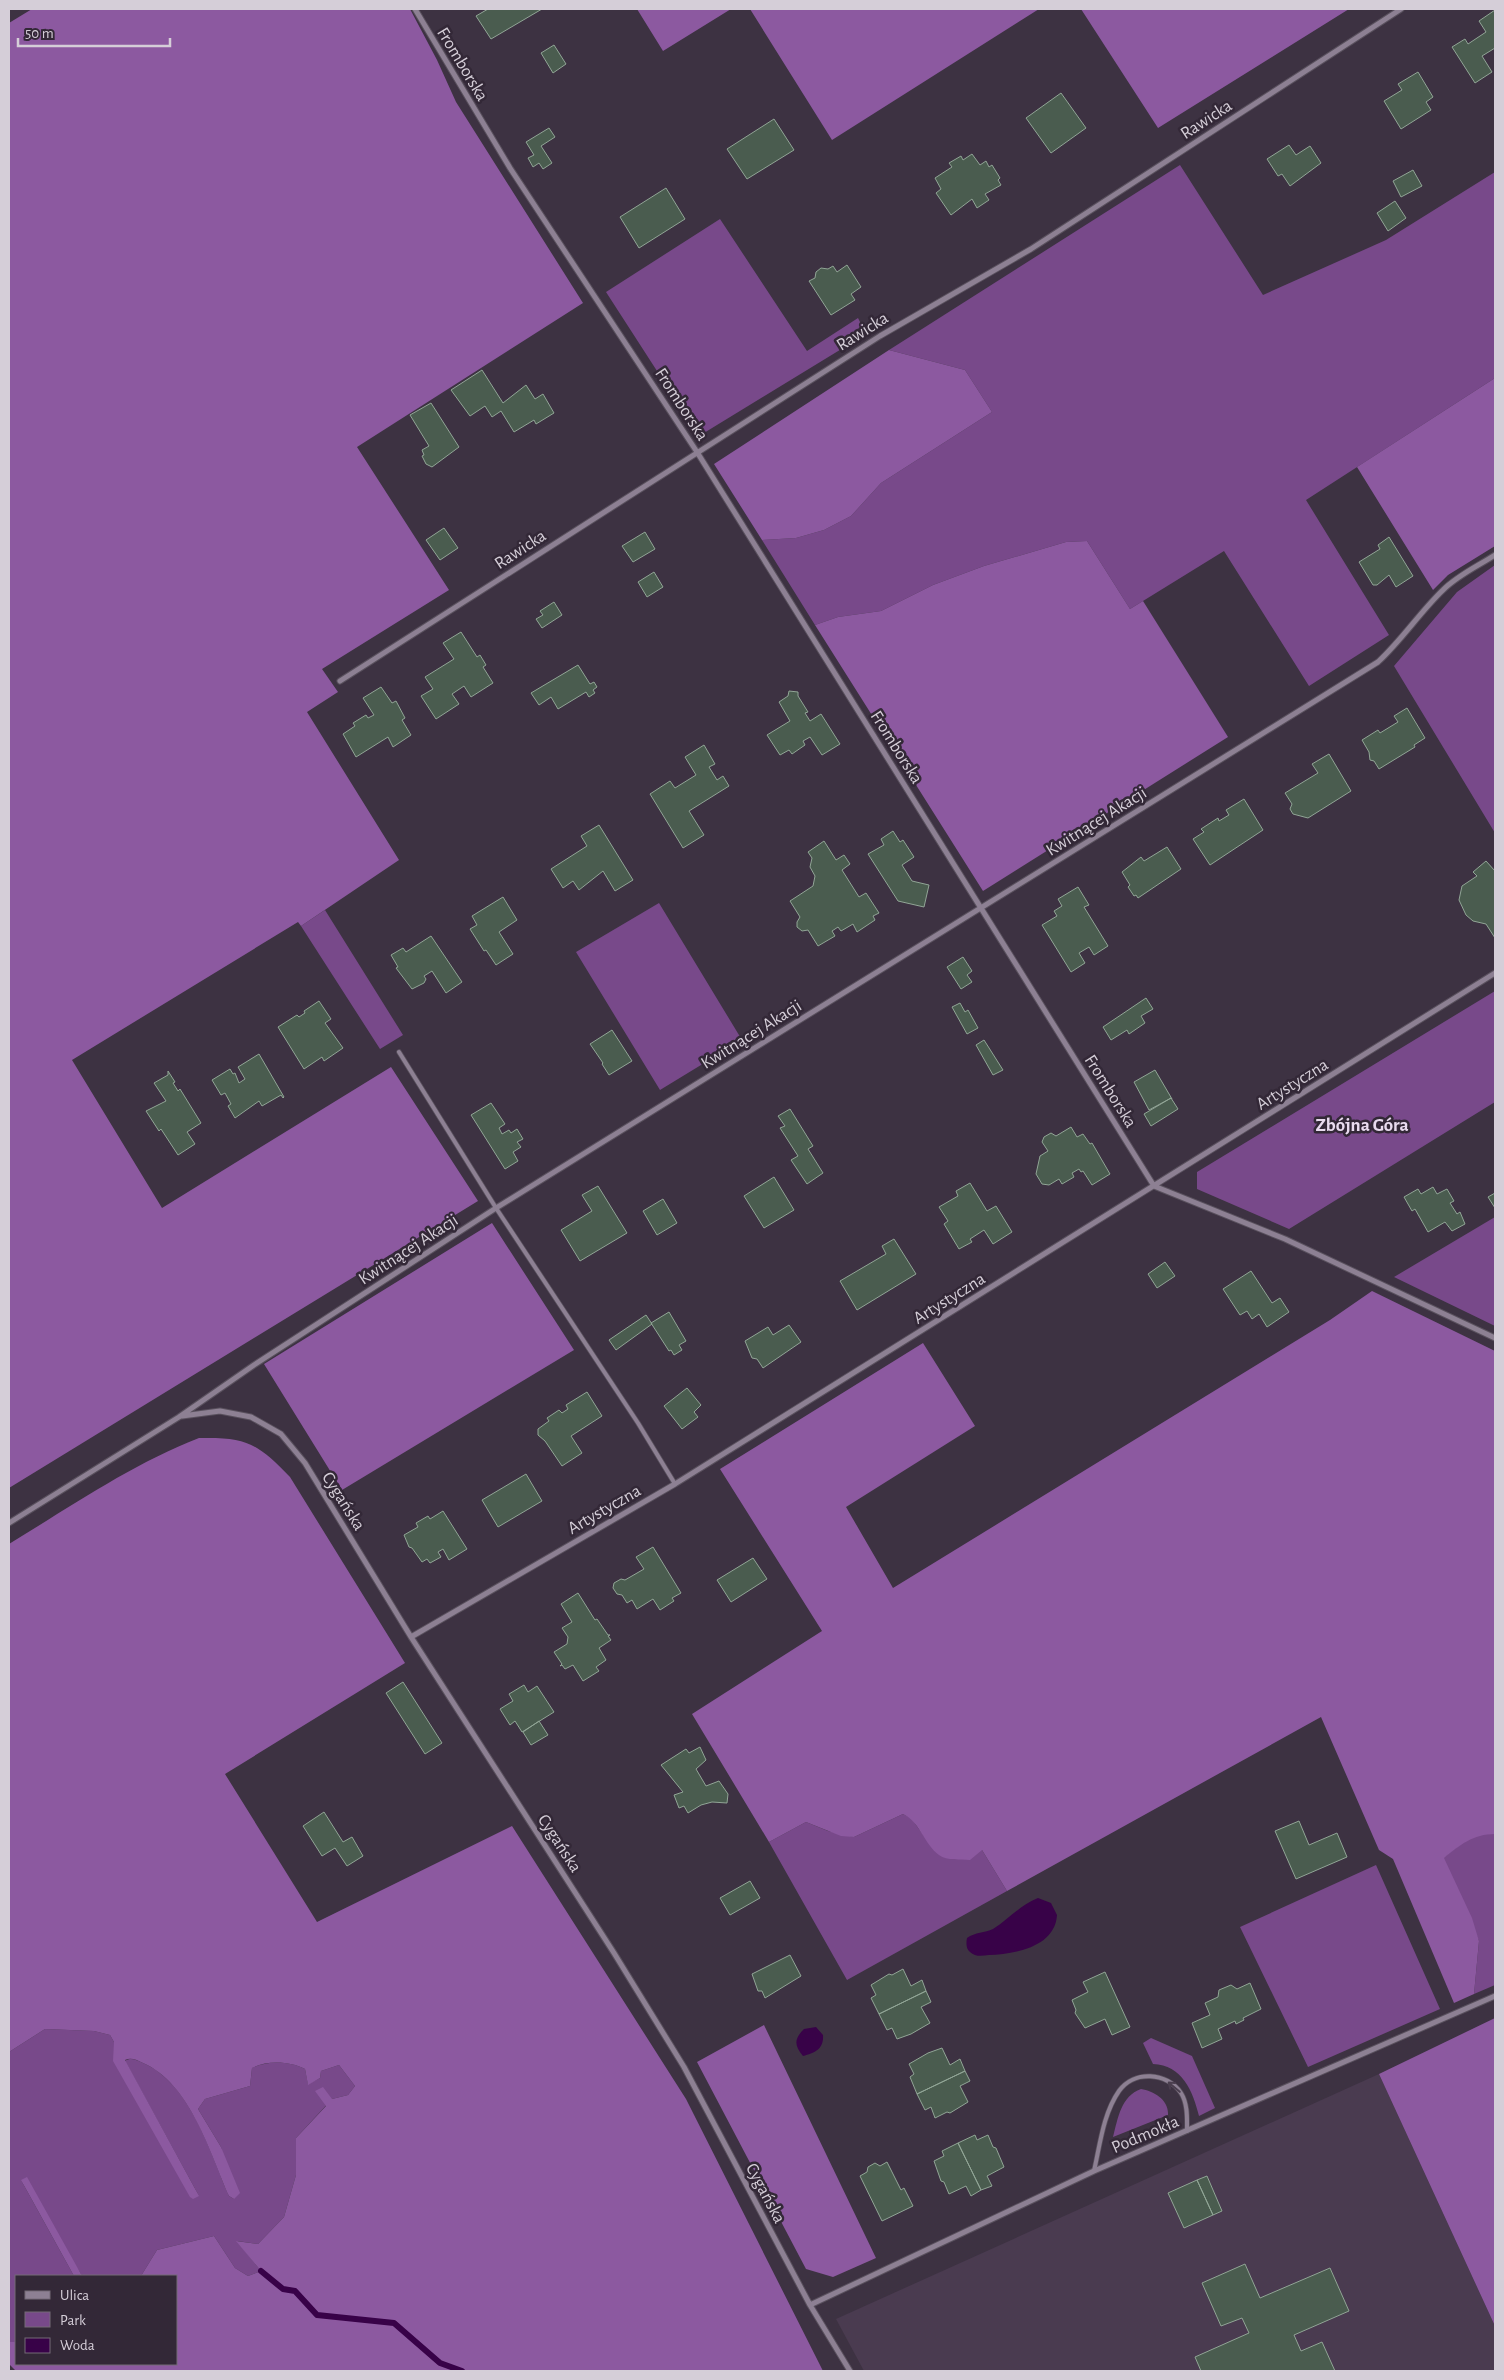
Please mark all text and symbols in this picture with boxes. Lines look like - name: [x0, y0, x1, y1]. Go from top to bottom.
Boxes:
- scale bar: [18, 15, 170, 47]
- street label: Fromborska: [433, 24, 491, 105]
- text: 50 m: [25, 26, 54, 41]
- street label: Rawicka: [1178, 97, 1235, 143]
- street label: Rawicka: [833, 309, 892, 355]
- street label: Fromborska: [651, 365, 711, 444]
- street label: Rawicka: [492, 527, 549, 573]
- street label: Fromborska: [867, 708, 926, 787]
- street label: Kwitnącej Akacji: [1043, 784, 1150, 860]
- street label: Kwitnącej Akacji: [698, 997, 805, 1073]
- street label: Fromborska: [1081, 1052, 1140, 1131]
- street label: Artystyczna: [1253, 1056, 1332, 1114]
- district label: Zbójna Góra: [1315, 1116, 1409, 1135]
- street label: Kwitnącej Akacji: [356, 1211, 462, 1289]
- street label: Artystyczna: [910, 1270, 989, 1328]
- street label: Cygańska: [318, 1469, 368, 1534]
- street label: Artystyczna: [565, 1482, 644, 1538]
- street label: Cygańska: [534, 1811, 584, 1876]
- one-way arrow: [1167, 2081, 1180, 2092]
- street label: Podmokła: [1109, 2113, 1182, 2157]
- street label: Cygańska: [742, 2160, 788, 2227]
- legend: [15, 2275, 178, 2365]
- text: Ulica: [60, 2288, 89, 2303]
- text: Park: [60, 2313, 86, 2328]
- text: Woda: [60, 2338, 95, 2353]

